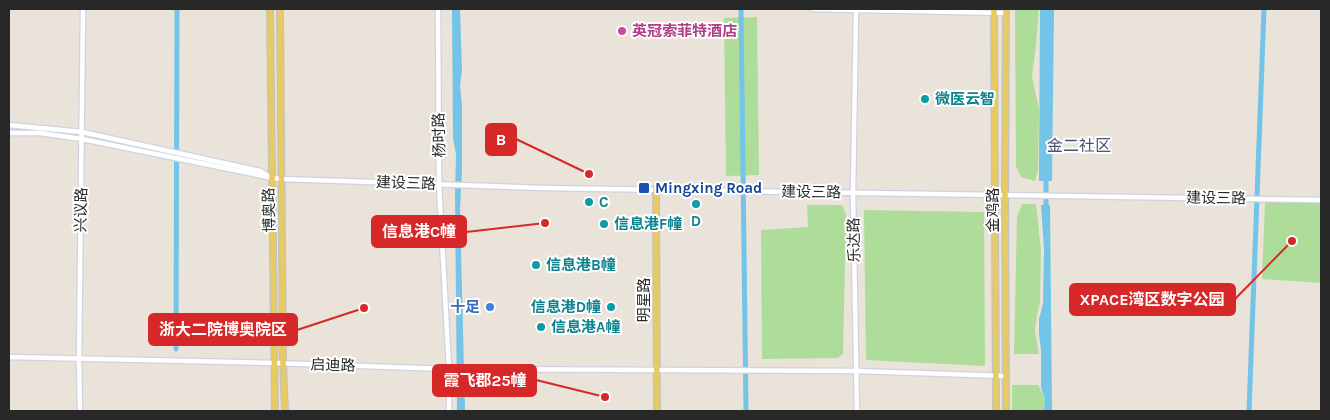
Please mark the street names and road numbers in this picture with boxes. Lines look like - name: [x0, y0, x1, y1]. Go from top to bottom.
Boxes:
- street label: 杨时路: [430, 112, 448, 158]
- street label: 建设三路: [376, 173, 436, 193]
- street label: 建设三路: [781, 182, 841, 202]
- street label: 兴议路: [72, 187, 90, 233]
- street label: 博奥路: [260, 187, 278, 233]
- street label: 金鸡路: [984, 187, 1002, 233]
- street label: 建设三路: [1186, 188, 1246, 208]
- street label: 乐达路: [845, 217, 863, 263]
- street label: 明星路: [635, 277, 653, 323]
- street label: 启迪路: [310, 355, 356, 375]

